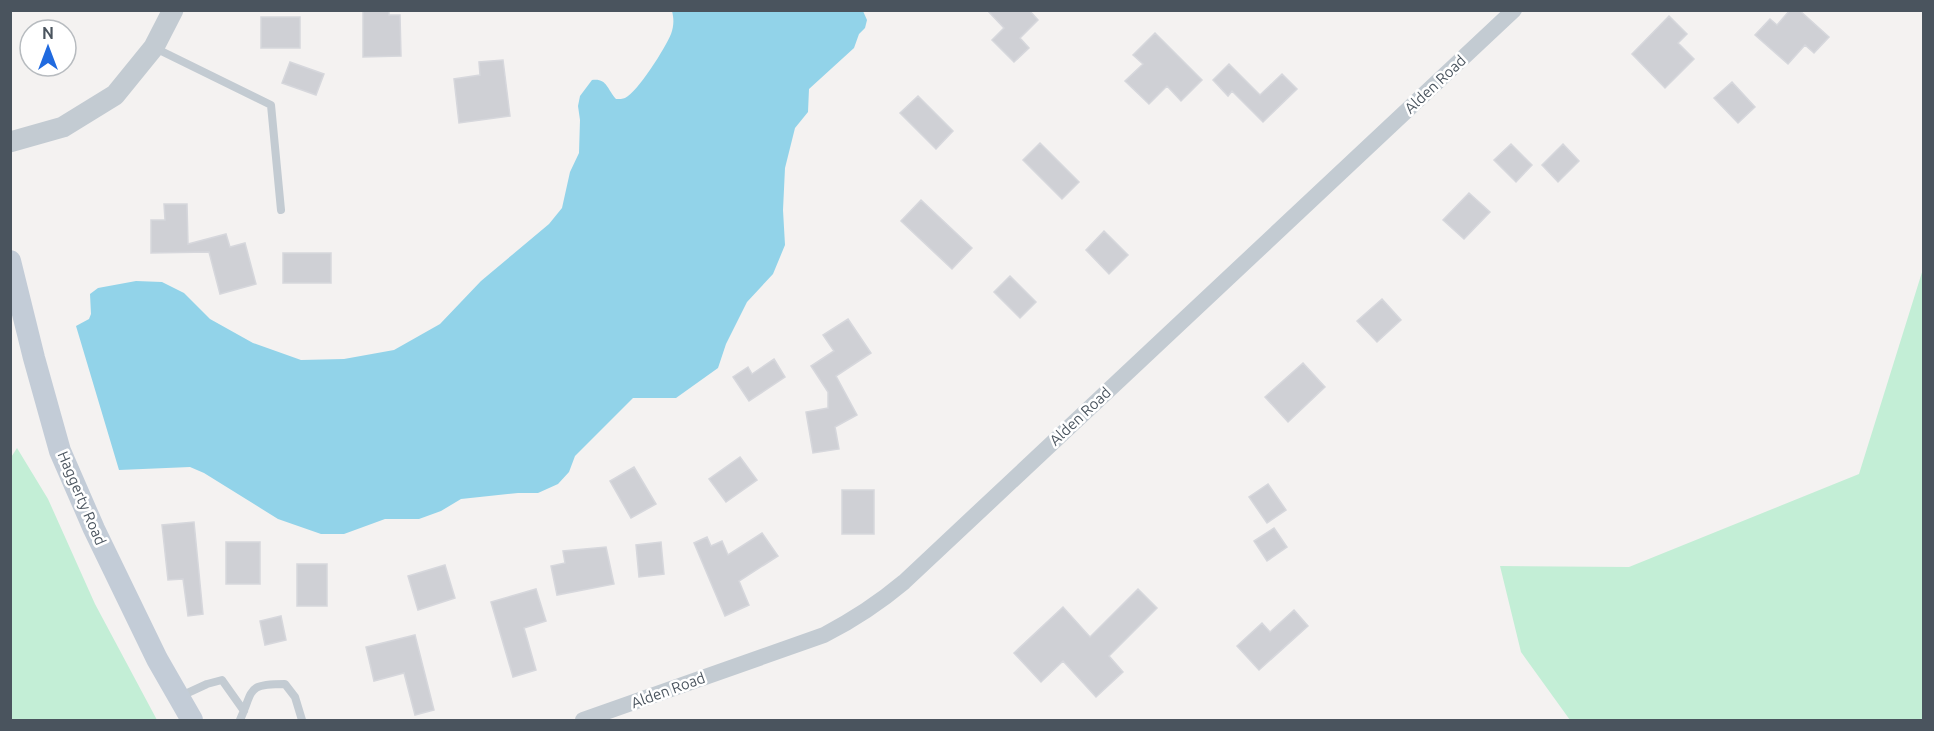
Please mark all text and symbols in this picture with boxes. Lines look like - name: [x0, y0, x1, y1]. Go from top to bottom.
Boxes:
- north arrow: [18, 18, 78, 78]
- text: N: [42, 24, 54, 42]
- street label: Alden Road: [1401, 51, 1469, 117]
- street label: Alden Road: [1046, 383, 1114, 449]
- street label: Haggerty Road: [55, 448, 109, 548]
- street label: Alden Road: [629, 669, 707, 711]

